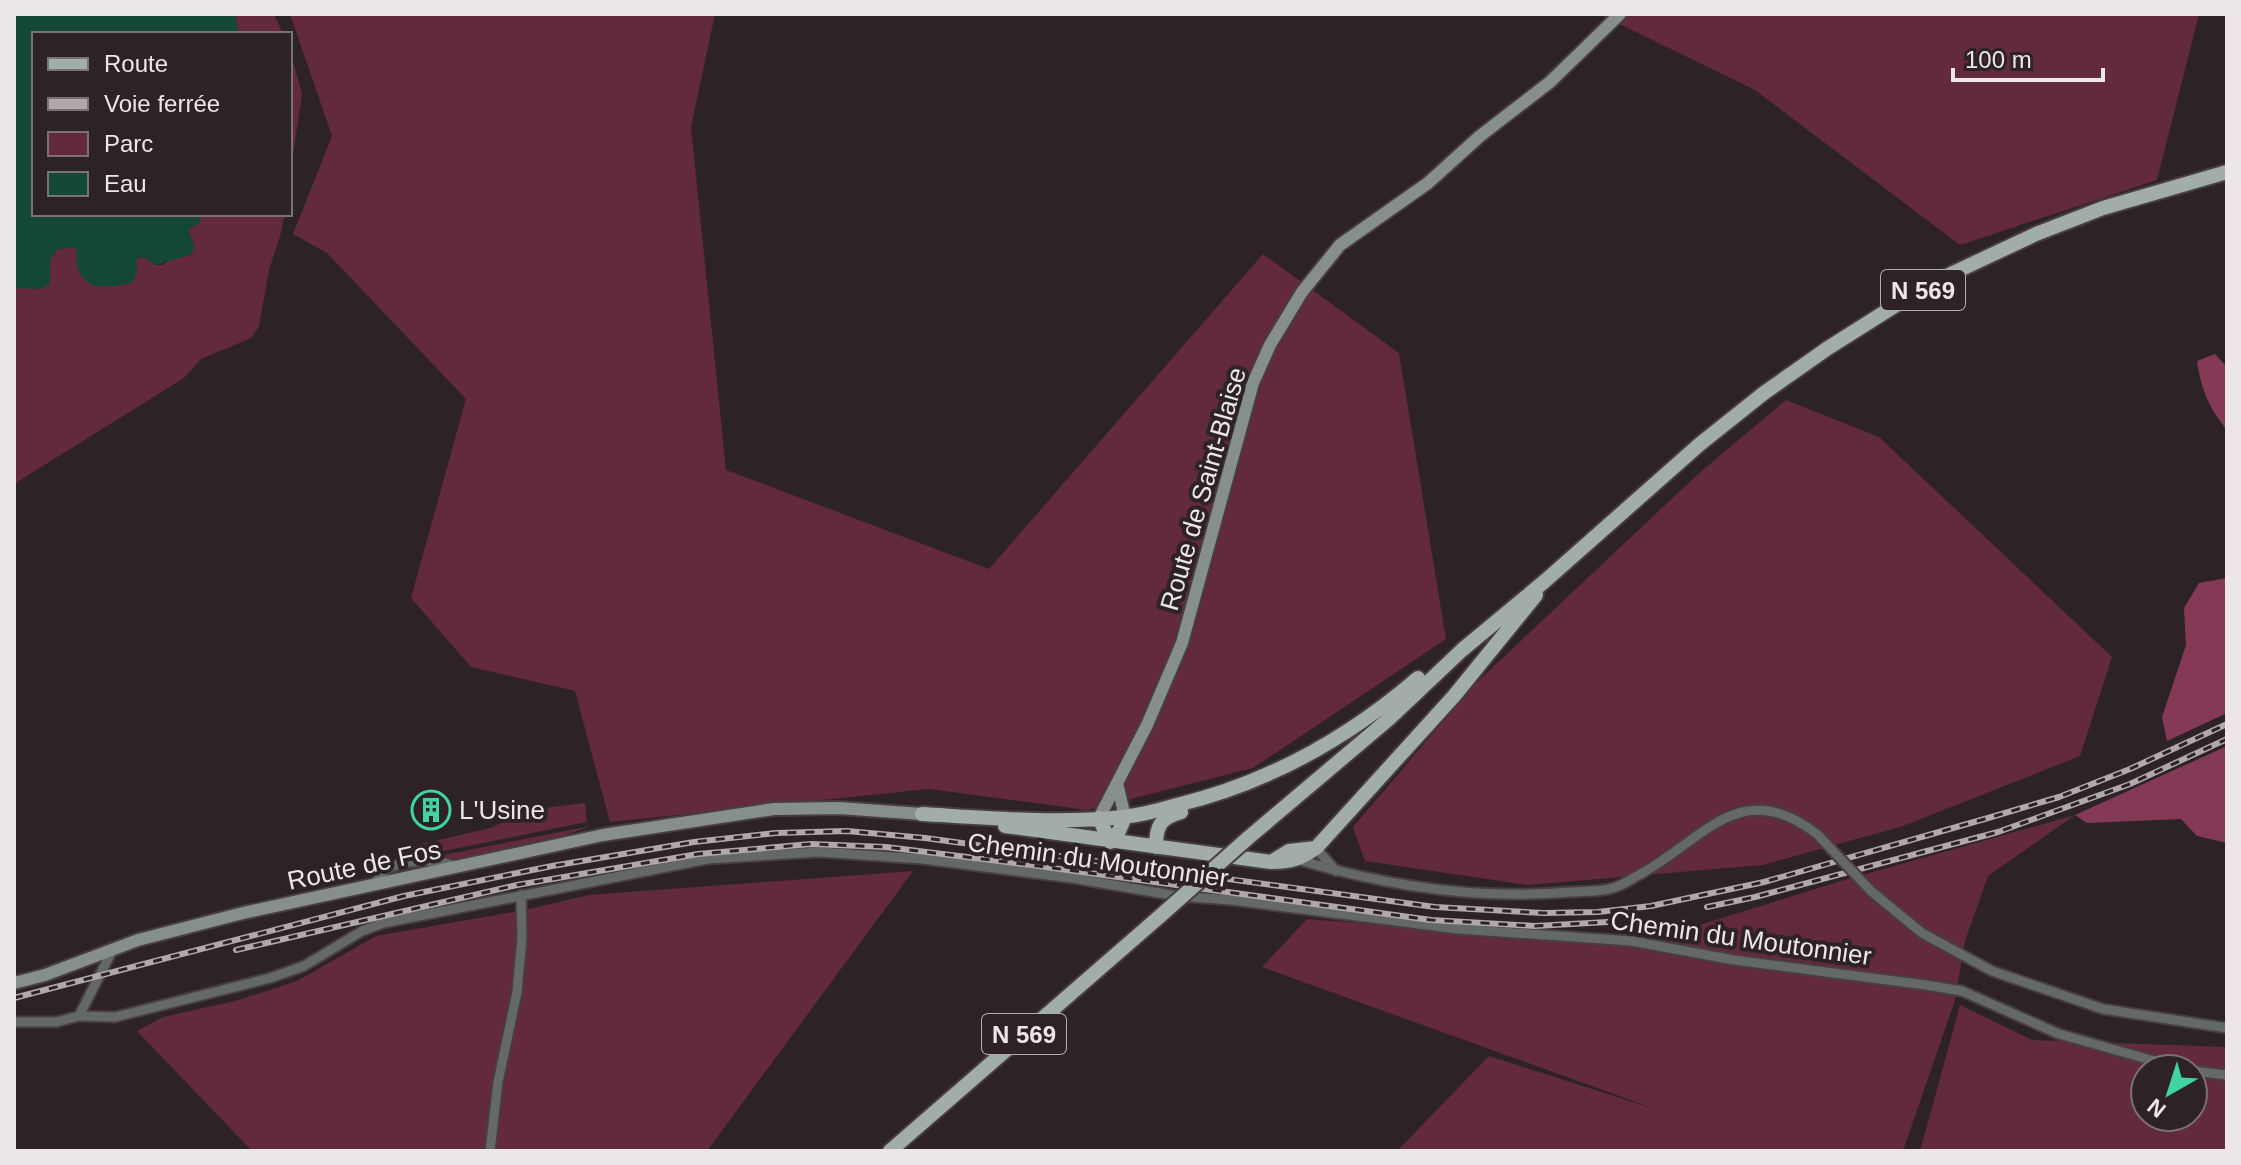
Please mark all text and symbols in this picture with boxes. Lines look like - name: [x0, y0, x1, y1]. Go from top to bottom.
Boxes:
- legend: [32, 32, 292, 216]
- scale bar: [1953, 32, 2103, 82]
- text: 100 m: [1965, 46, 2032, 73]
- text: Route: [104, 50, 168, 77]
- text: Voie ferrée: [104, 90, 220, 117]
- text: Parc: [104, 130, 153, 157]
- text: Eau: [104, 170, 147, 197]
- road number: N 569: [1881, 270, 1965, 310]
- street label: Route de Saint-Blaise: [1154, 364, 1252, 614]
- building icon: L'Usine: [410, 789, 452, 831]
- place label: L'Usine: [459, 795, 545, 825]
- street label: Chemin du Moutonnier: [966, 827, 1231, 893]
- street label: Route de Fos: [285, 834, 443, 896]
- street label: Chemin du Moutonnier: [1609, 905, 1874, 971]
- road number: N 569: [982, 1014, 1066, 1054]
- north arrow: [2129, 1053, 2209, 1133]
- text: N: [2143, 1093, 2171, 1123]

